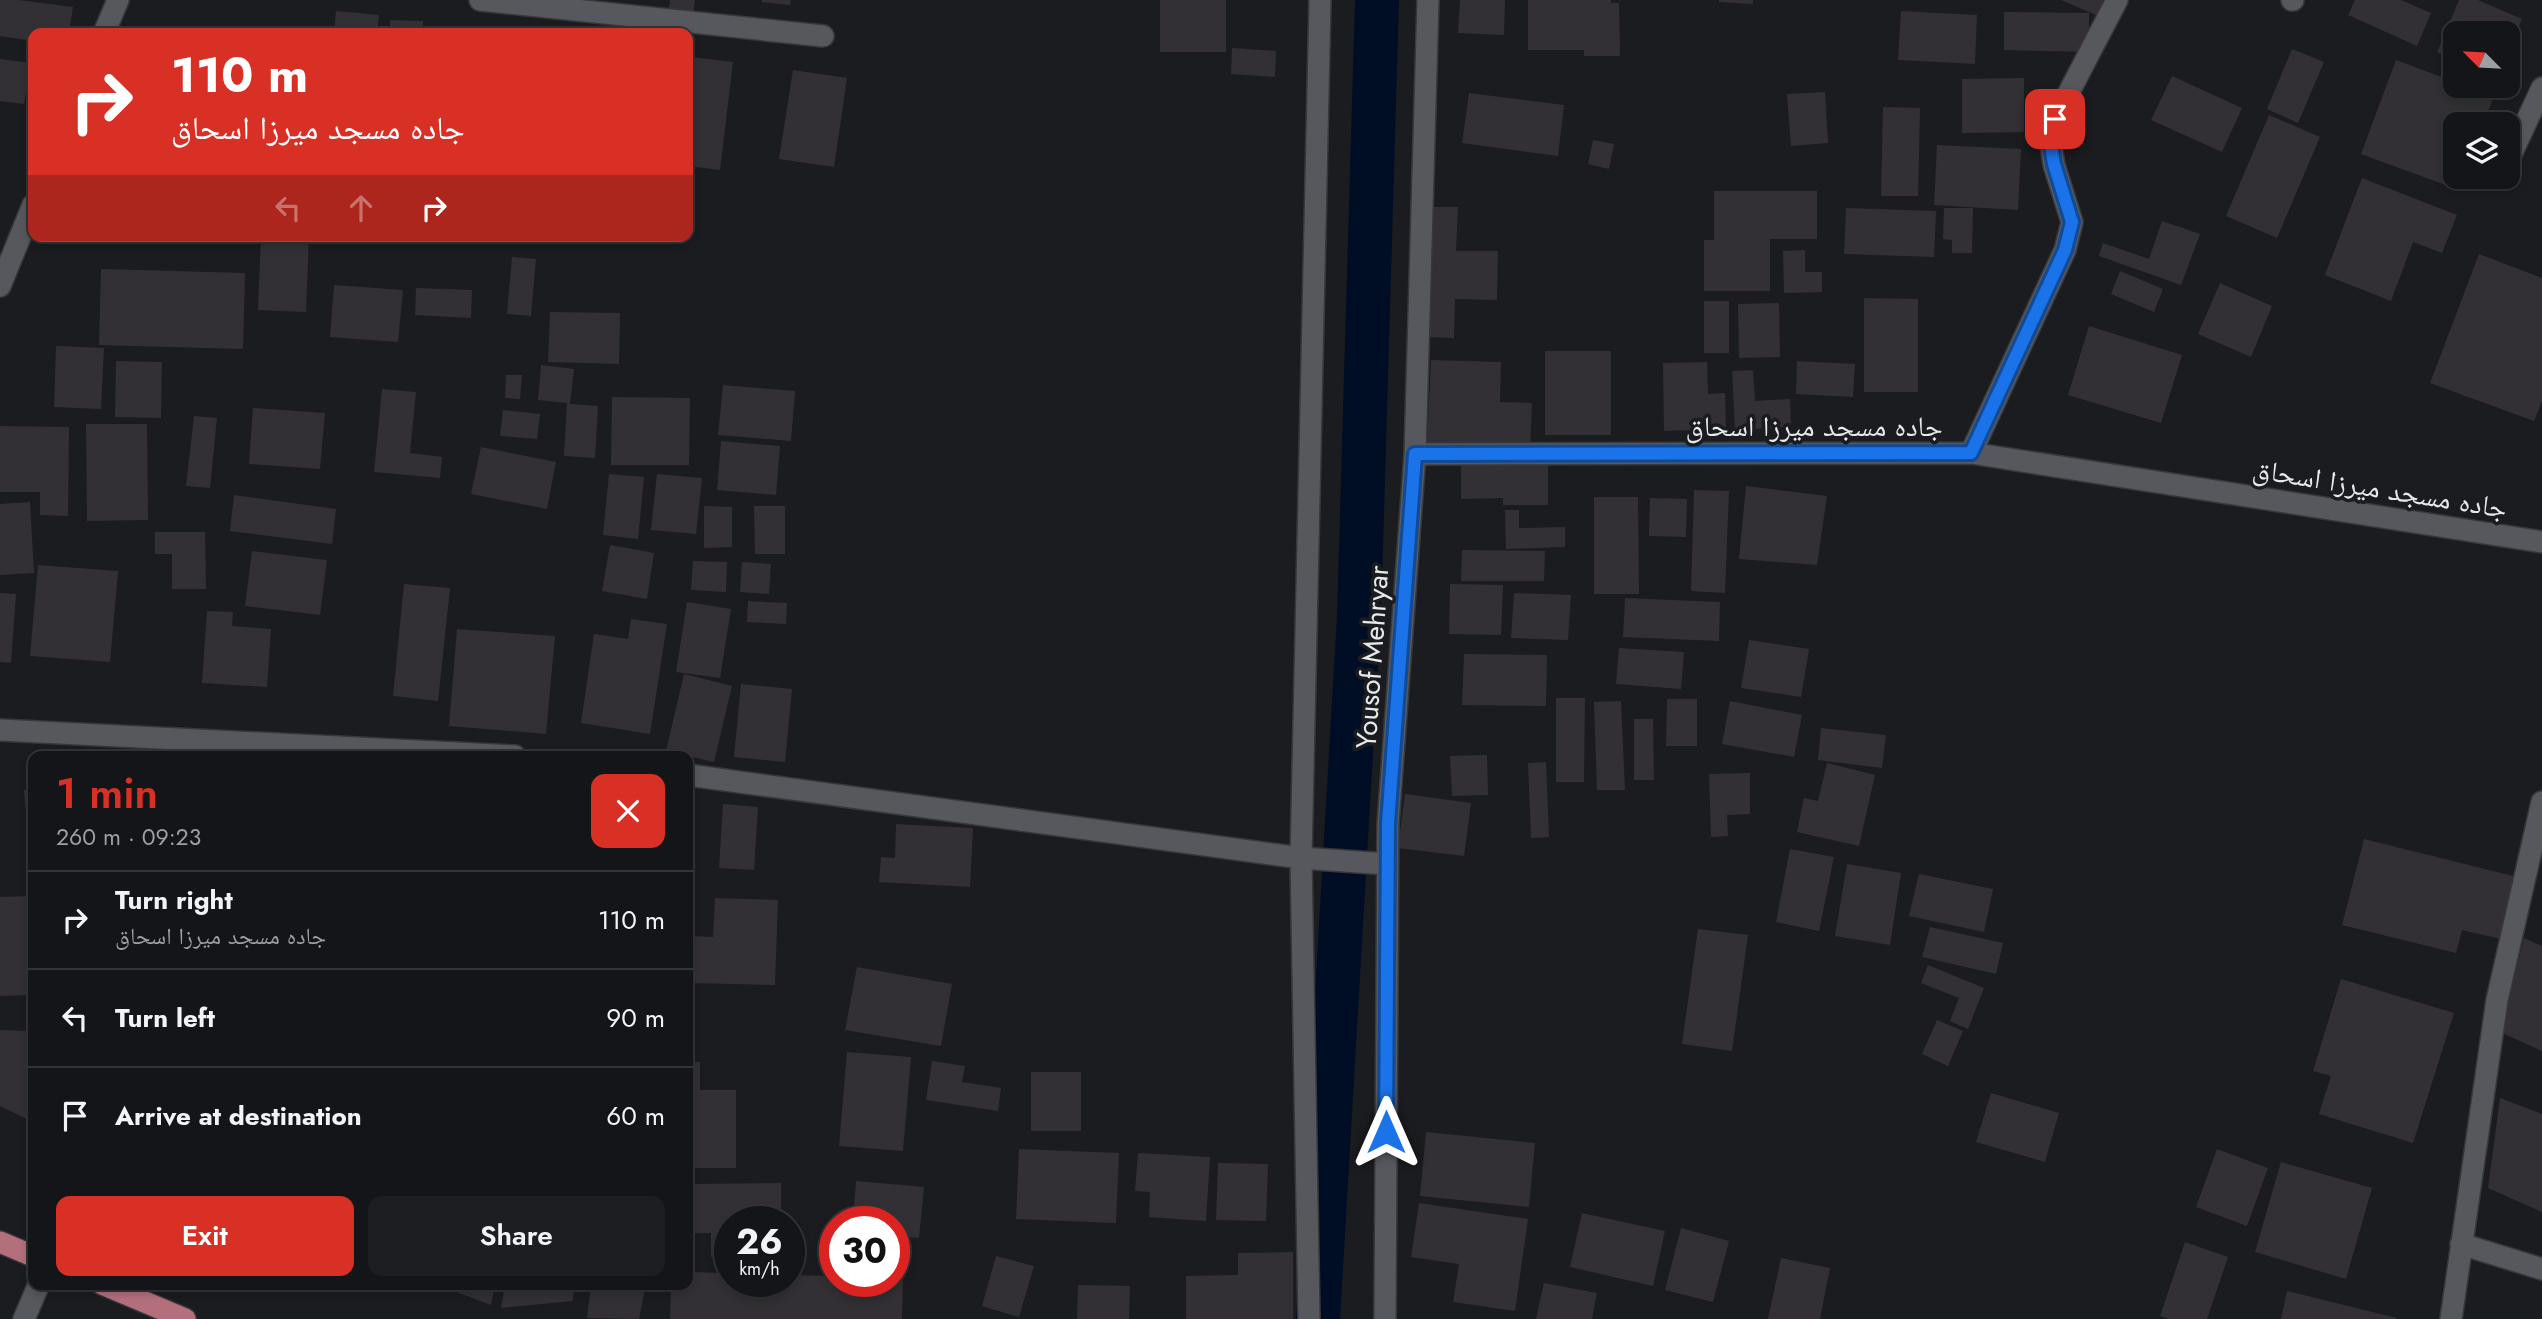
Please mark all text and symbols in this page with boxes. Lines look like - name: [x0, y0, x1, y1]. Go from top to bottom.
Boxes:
- north arrow: [2443, 21, 2520, 98]
- map controls: [2443, 21, 2520, 189]
- text: 110 m: [171, 40, 308, 110]
- icon: right: [56, 56, 147, 147]
- pin: [2025, 89, 2085, 149]
- icon: arrive: [2036, 100, 2074, 138]
- text: جاده مسجد ميرزا اسحاق: [171, 105, 465, 151]
- button: layers: [2443, 112, 2520, 189]
- icon: left: [269, 189, 307, 227]
- icon: ahead: [342, 189, 380, 227]
- icon: right: [415, 189, 453, 227]
- street label: جاده مسجد ميرزا اسحاق: [1686, 406, 1942, 447]
- street label: جاده مسجد ميرزا اسحاق: [2250, 448, 2510, 529]
- street label: Yousof Mehryar: [1346, 564, 1399, 750]
- text: 1 min: [56, 763, 158, 824]
- button: close: [591, 774, 665, 848]
- text: 260 m · 09:23: [56, 820, 201, 854]
- text: Turn right: [115, 881, 233, 919]
- icon: right: [56, 901, 94, 939]
- text: 110 m: [598, 901, 665, 939]
- text: جاده مسجد ميرزا اسحاق: [115, 919, 326, 953]
- icon: left: [56, 999, 94, 1037]
- text: Turn left: [115, 999, 215, 1037]
- text: 90 m: [606, 999, 665, 1037]
- position arrow: [1349, 1095, 1423, 1169]
- icon: arrive: [56, 1097, 94, 1135]
- text: Arrive at destination: [115, 1097, 362, 1135]
- text: 60 m: [606, 1097, 665, 1135]
- button: Exit: [56, 1196, 354, 1276]
- button: Share: [368, 1196, 665, 1276]
- speed limit sign: 30: [819, 1206, 910, 1297]
- text: 26: [736, 1217, 783, 1267]
- text: km/h: [739, 1256, 780, 1282]

